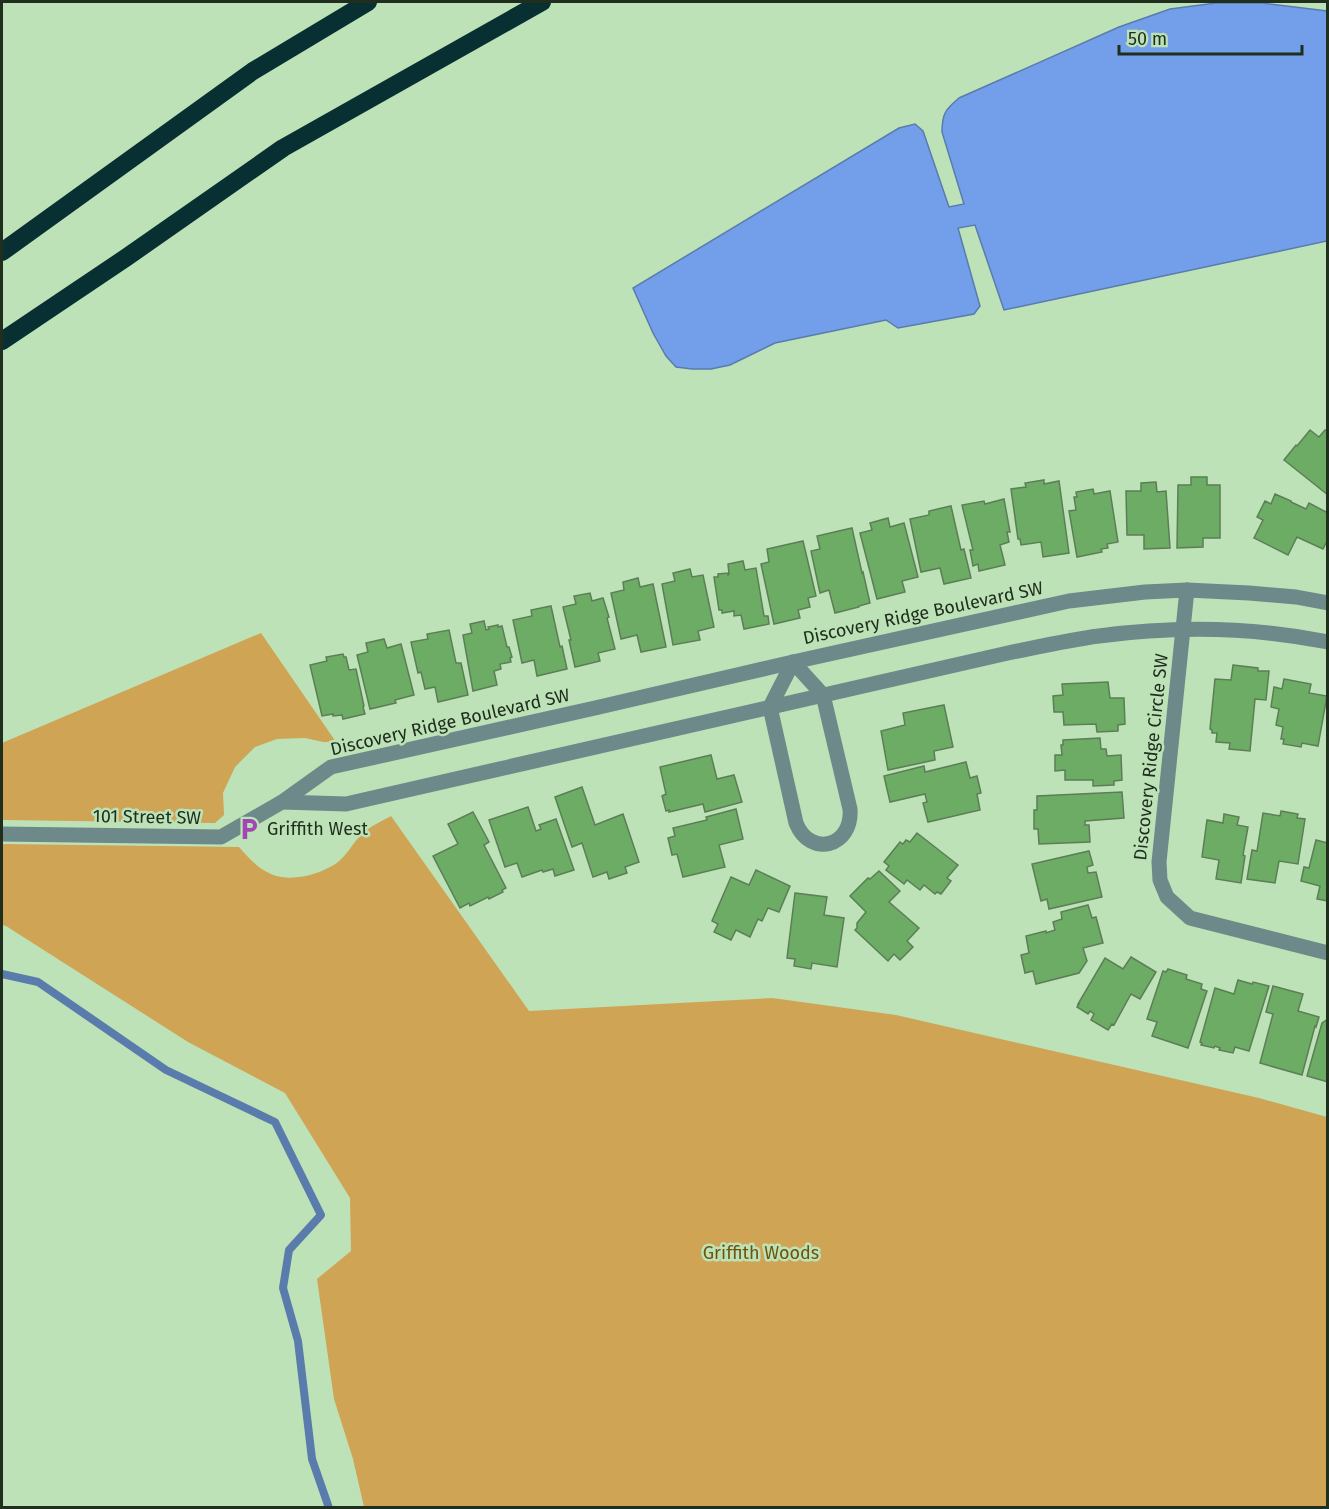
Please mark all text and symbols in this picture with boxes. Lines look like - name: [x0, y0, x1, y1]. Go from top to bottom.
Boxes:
- scale bar: [1119, 18, 1302, 56]
- text: 50 m: [1128, 28, 1167, 50]
- street label: Discovery Ridge Boulevard SW: [801, 577, 1045, 649]
- street label: Discovery Ridge Circle SW: [1129, 652, 1173, 861]
- street label: Discovery Ridge Boulevard SW: [328, 684, 572, 760]
- street label: 101 Street SW: [93, 805, 201, 829]
- parking icon: Griffith West: [236, 816, 262, 842]
- place label: Griffith West: [267, 818, 368, 840]
- park label: Griffith Woods: [703, 1242, 819, 1264]

